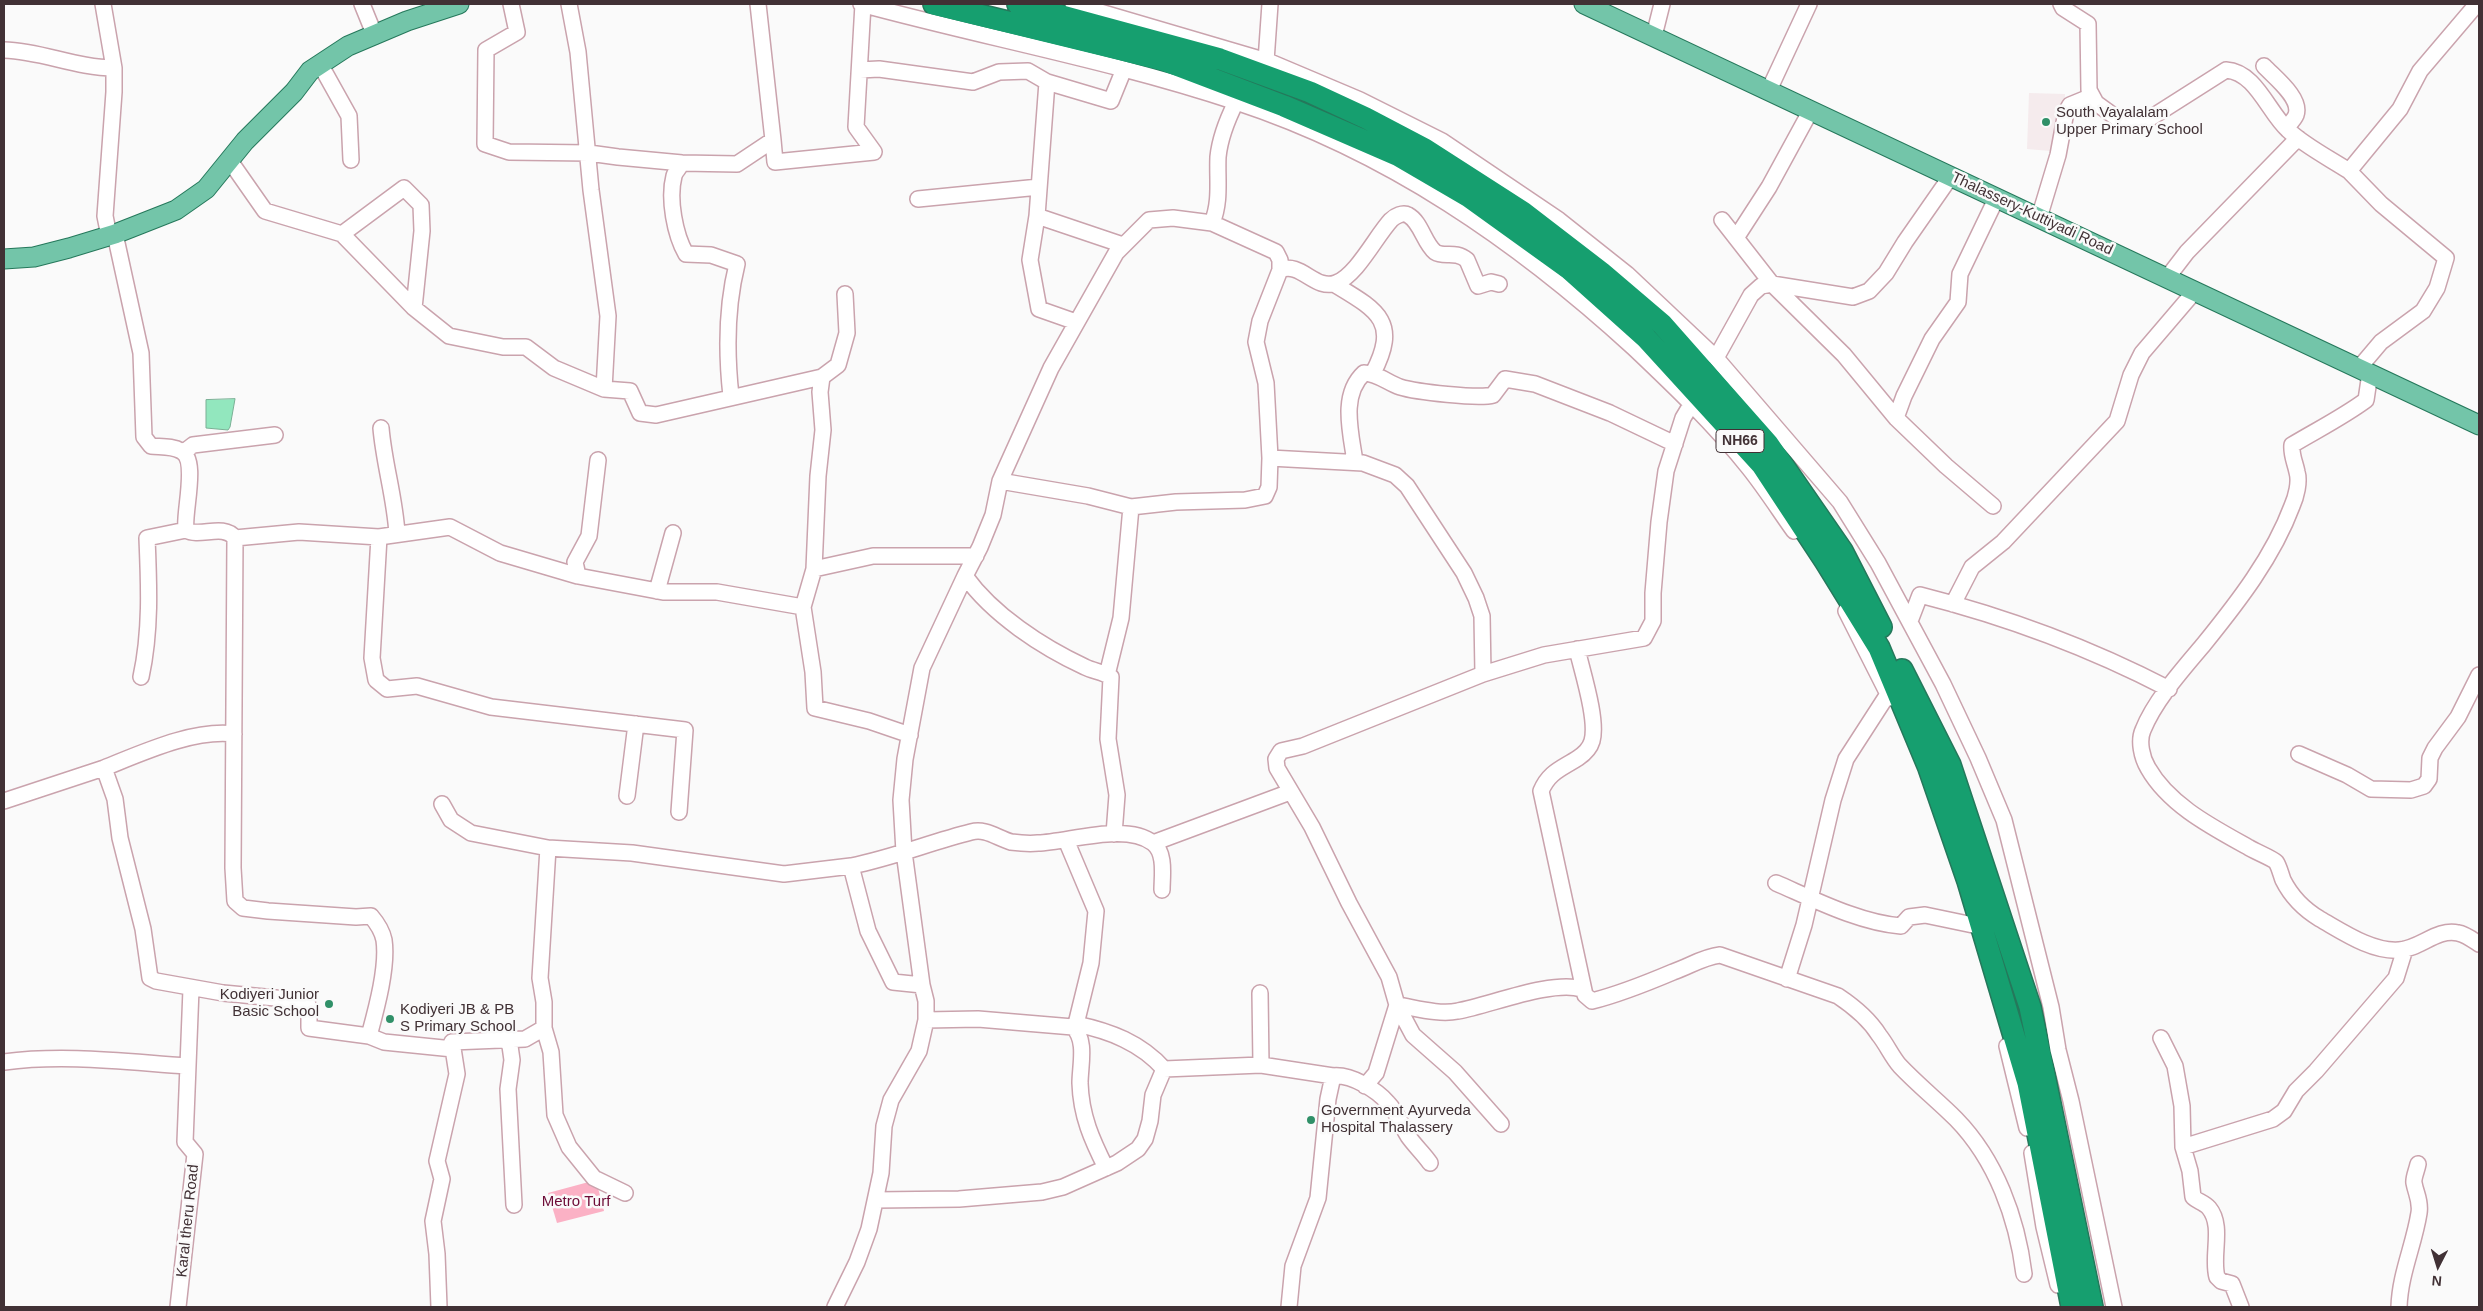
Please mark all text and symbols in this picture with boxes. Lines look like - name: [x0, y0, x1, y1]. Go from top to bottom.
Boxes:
- place label: South Vayalalam Upper Primary School: [2056, 104, 2203, 139]
- marker: South Vayalalam Upper Primary School: [2040, 116, 2052, 128]
- street label: Thalassery-Kuttiyadi Road: [1948, 169, 2116, 259]
- road number: NH66: [1716, 430, 1764, 452]
- place label: Kodiyeri Junior Basic School: [220, 986, 319, 1021]
- marker: Kodiyeri Junior Basic School: [323, 998, 335, 1010]
- place label: Kodiyeri JB & PB S Primary School: [400, 1001, 516, 1036]
- marker: Kodiyeri JB & PB S Primary School: [384, 1013, 396, 1025]
- place label: Government Ayurveda Hospital Thalassery: [1321, 1102, 1471, 1137]
- marker: Government Ayurveda Hospital Thalassery: [1305, 1114, 1317, 1126]
- street label: Karal theru Road: [173, 1164, 203, 1278]
- park label: Metro Turf: [542, 1193, 610, 1211]
- north arrow: [2413, 1241, 2463, 1291]
- text: N: [2431, 1273, 2442, 1289]

